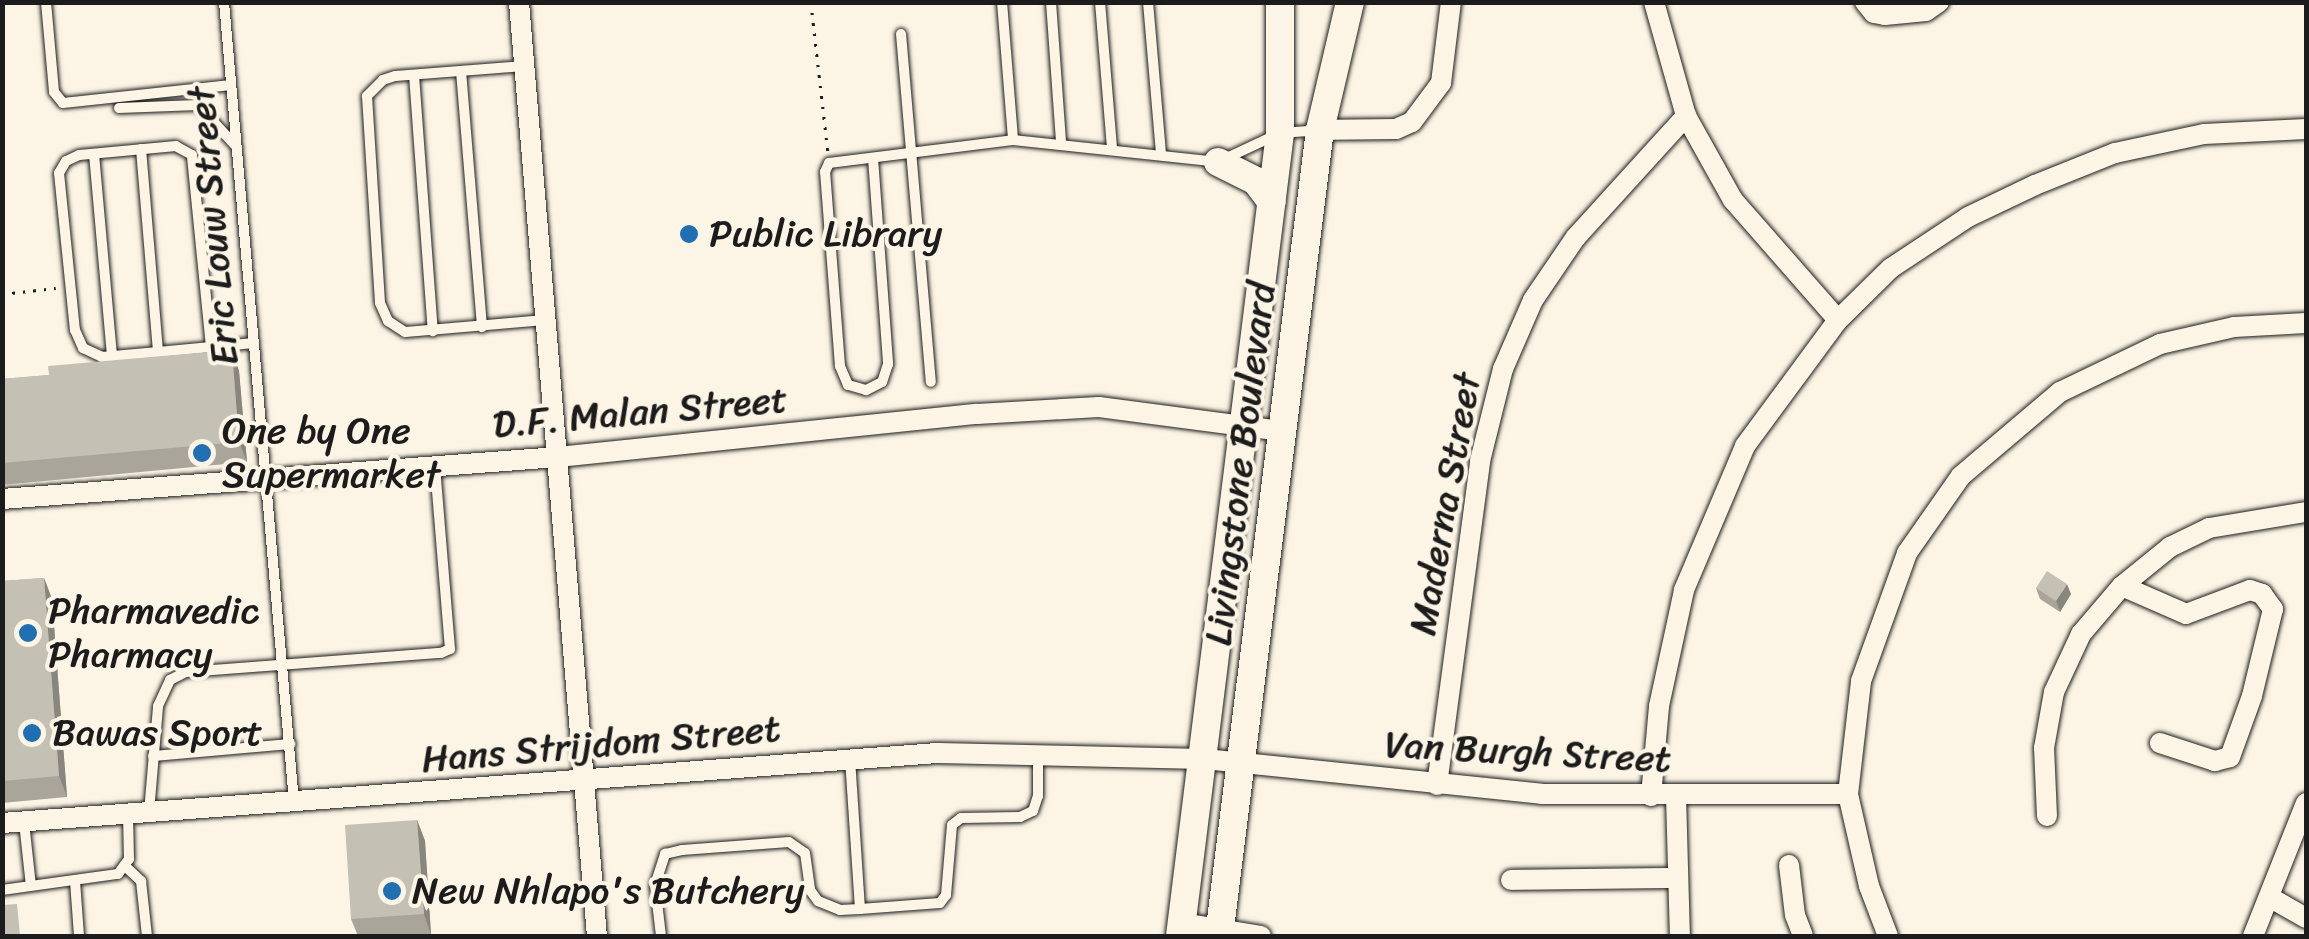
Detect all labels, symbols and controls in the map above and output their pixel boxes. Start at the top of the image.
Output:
street label: Eric Louw Street [178,85,248,367]
place label: Public Library [709,211,942,257]
marker: Public Library [678,223,700,245]
street label: Livingstone Boulevard [1195,281,1285,647]
street label: Maderna Street [1400,369,1490,639]
street label: D.F. Malan Street [490,376,790,448]
place label: One by One Supermarket [222,408,440,498]
marker: One by One Supermarket [191,442,213,464]
place label: Pharmavedic Pharmacy [48,588,259,678]
marker: Pharmavedic Pharmacy [17,622,39,644]
street label: Hans Strijdom Street [420,706,782,782]
place label: Bawas Sport [52,710,262,756]
marker: Bawas Sport [21,722,43,744]
street label: Van Burgh Street [1383,722,1673,782]
place label: New Nhlapo's Butchery [412,868,806,914]
marker: New Nhlapo's Butchery [381,880,403,902]

